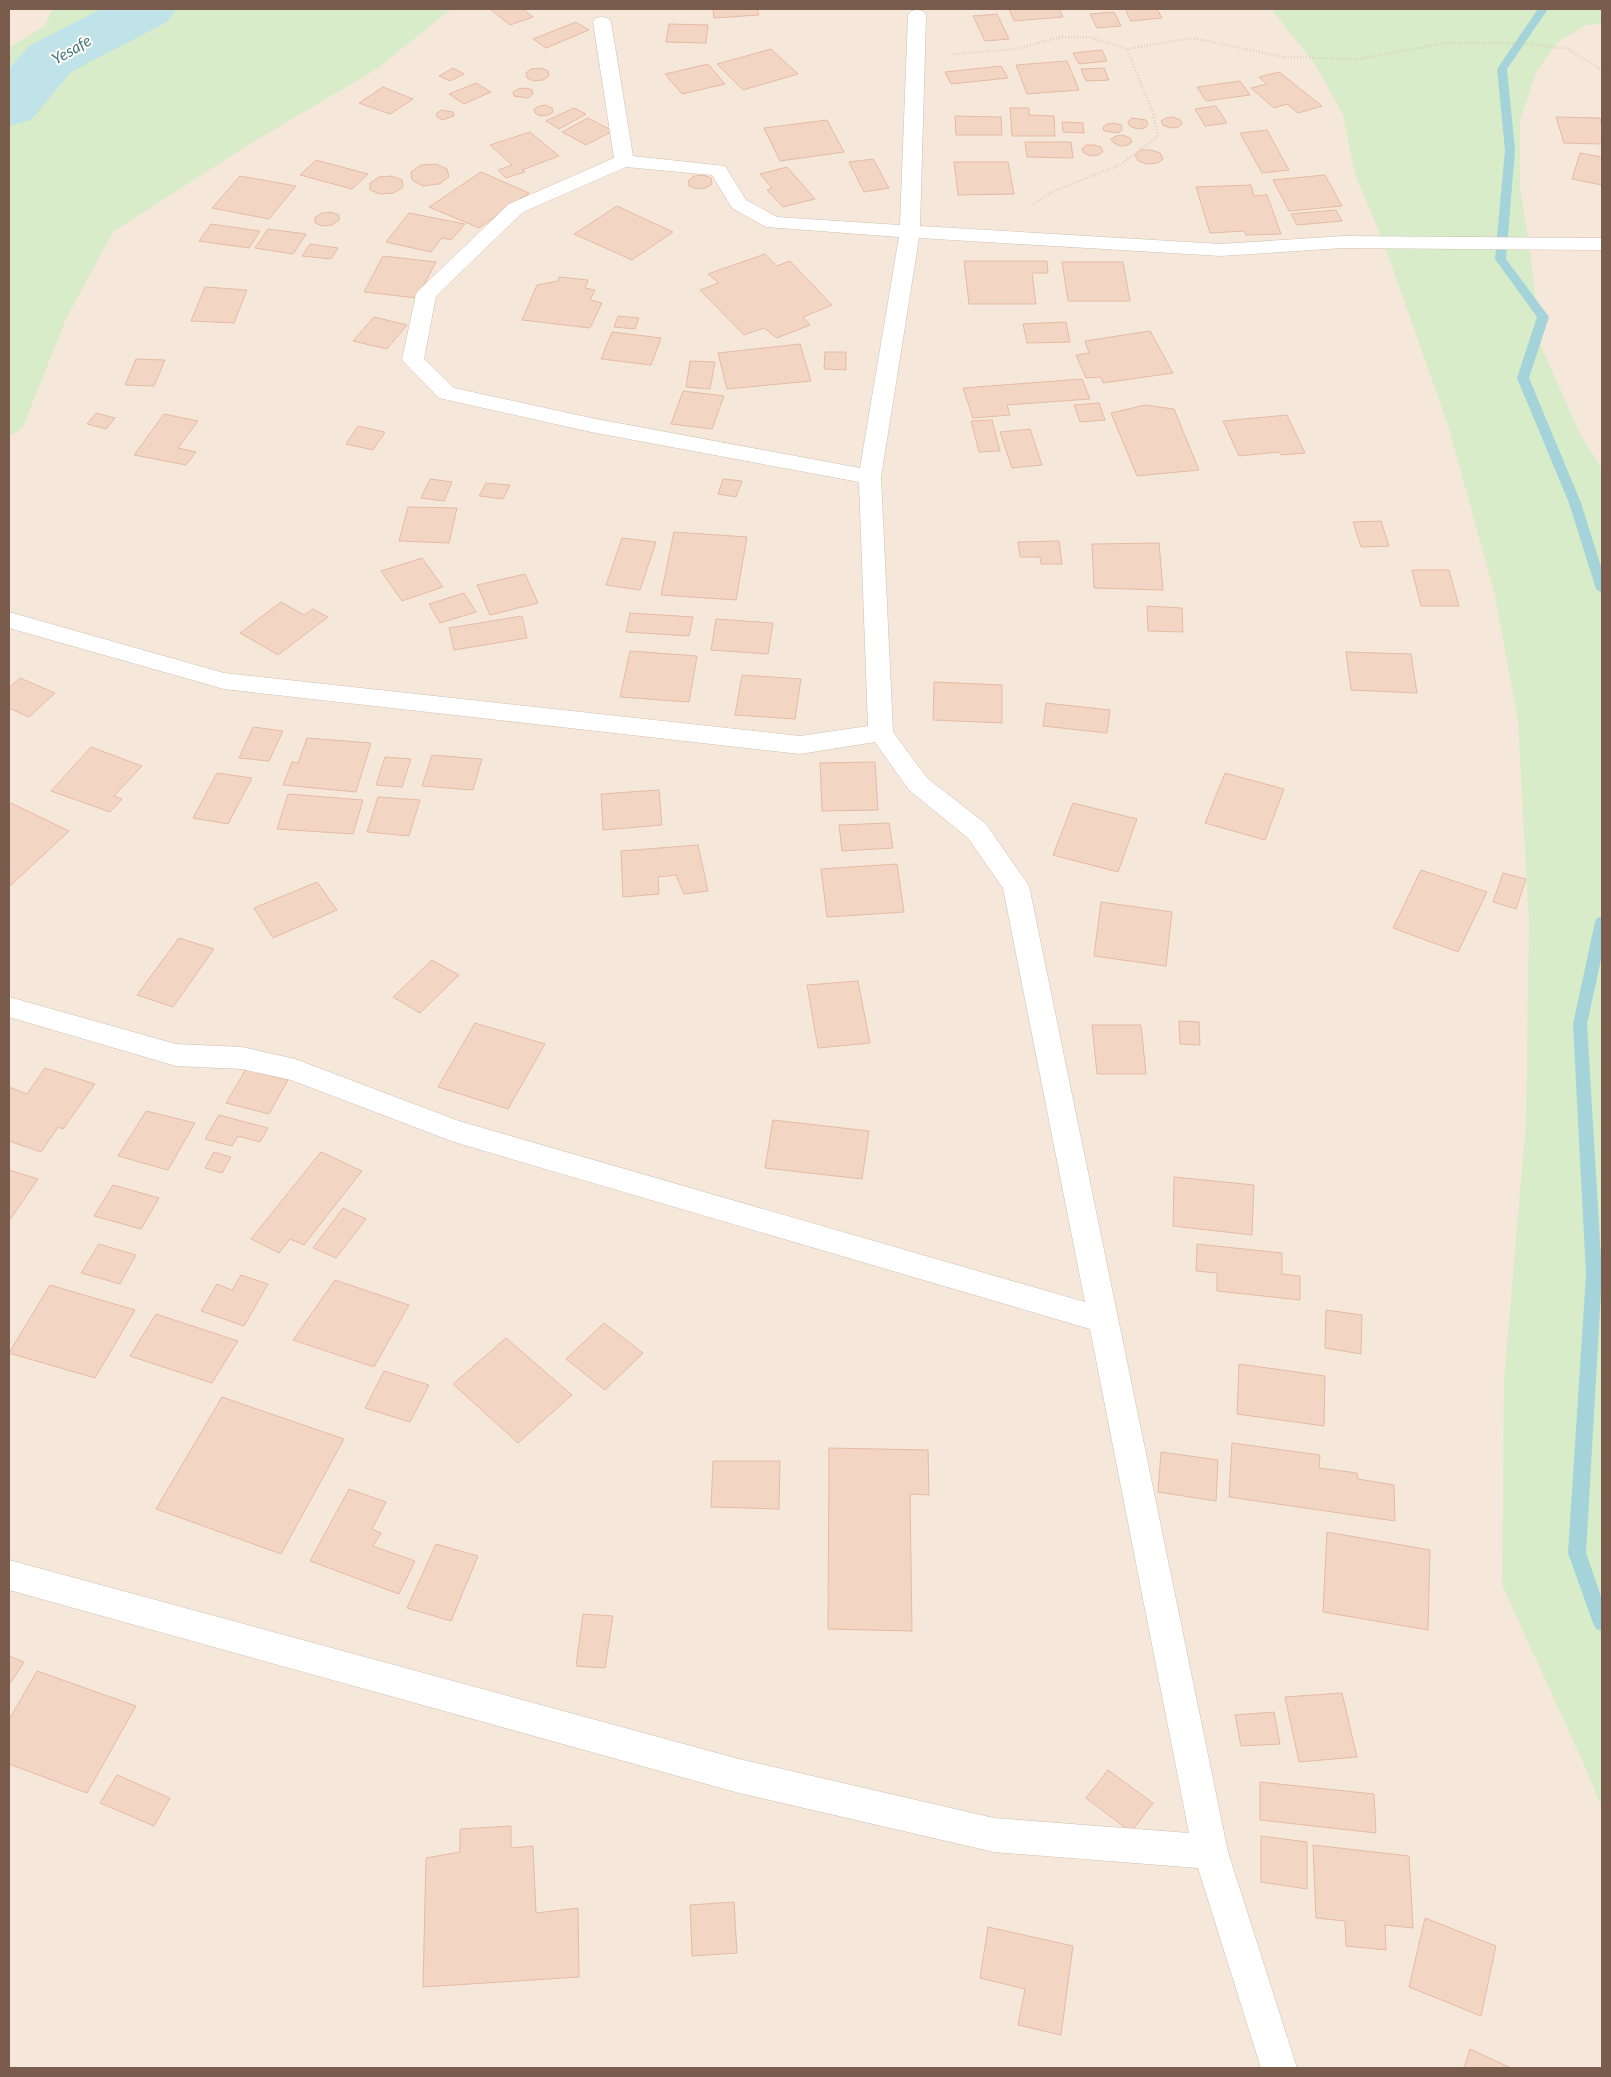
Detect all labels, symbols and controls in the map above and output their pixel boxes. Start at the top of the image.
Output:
water label: Yesafe [48,30,94,68]

